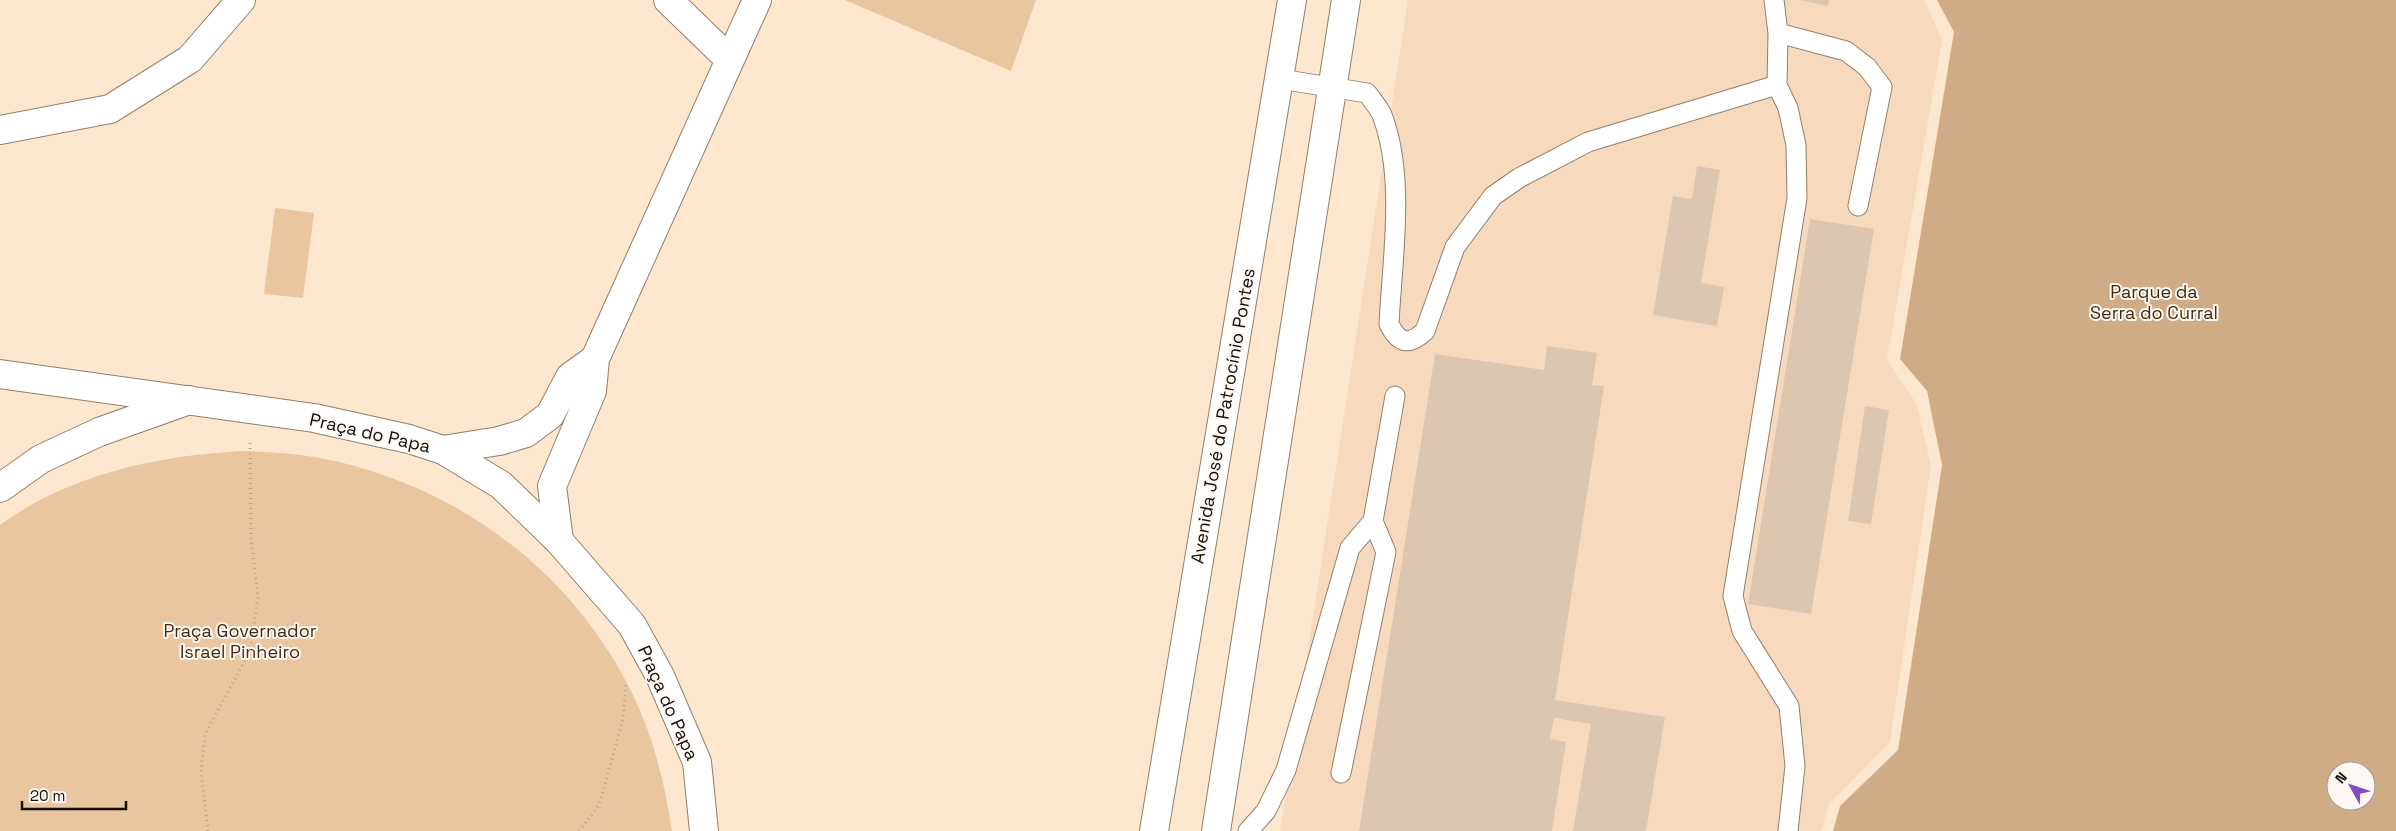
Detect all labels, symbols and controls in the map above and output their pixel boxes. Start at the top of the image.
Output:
street label: Avenida José do Patrocínio Pontes [1185,266,1260,565]
park label: Parque da Serra do Curral [2090,280,2218,324]
street label: Praça do Papa [307,407,433,458]
park label: Praça Governador Israel Pinheiro [163,619,317,663]
street label: Praça do Papa [633,642,704,764]
north arrow [2326,761,2376,811]
text: N [2331,768,2351,787]
scale bar [22,778,126,810]
text: 20 m [30,786,65,805]

